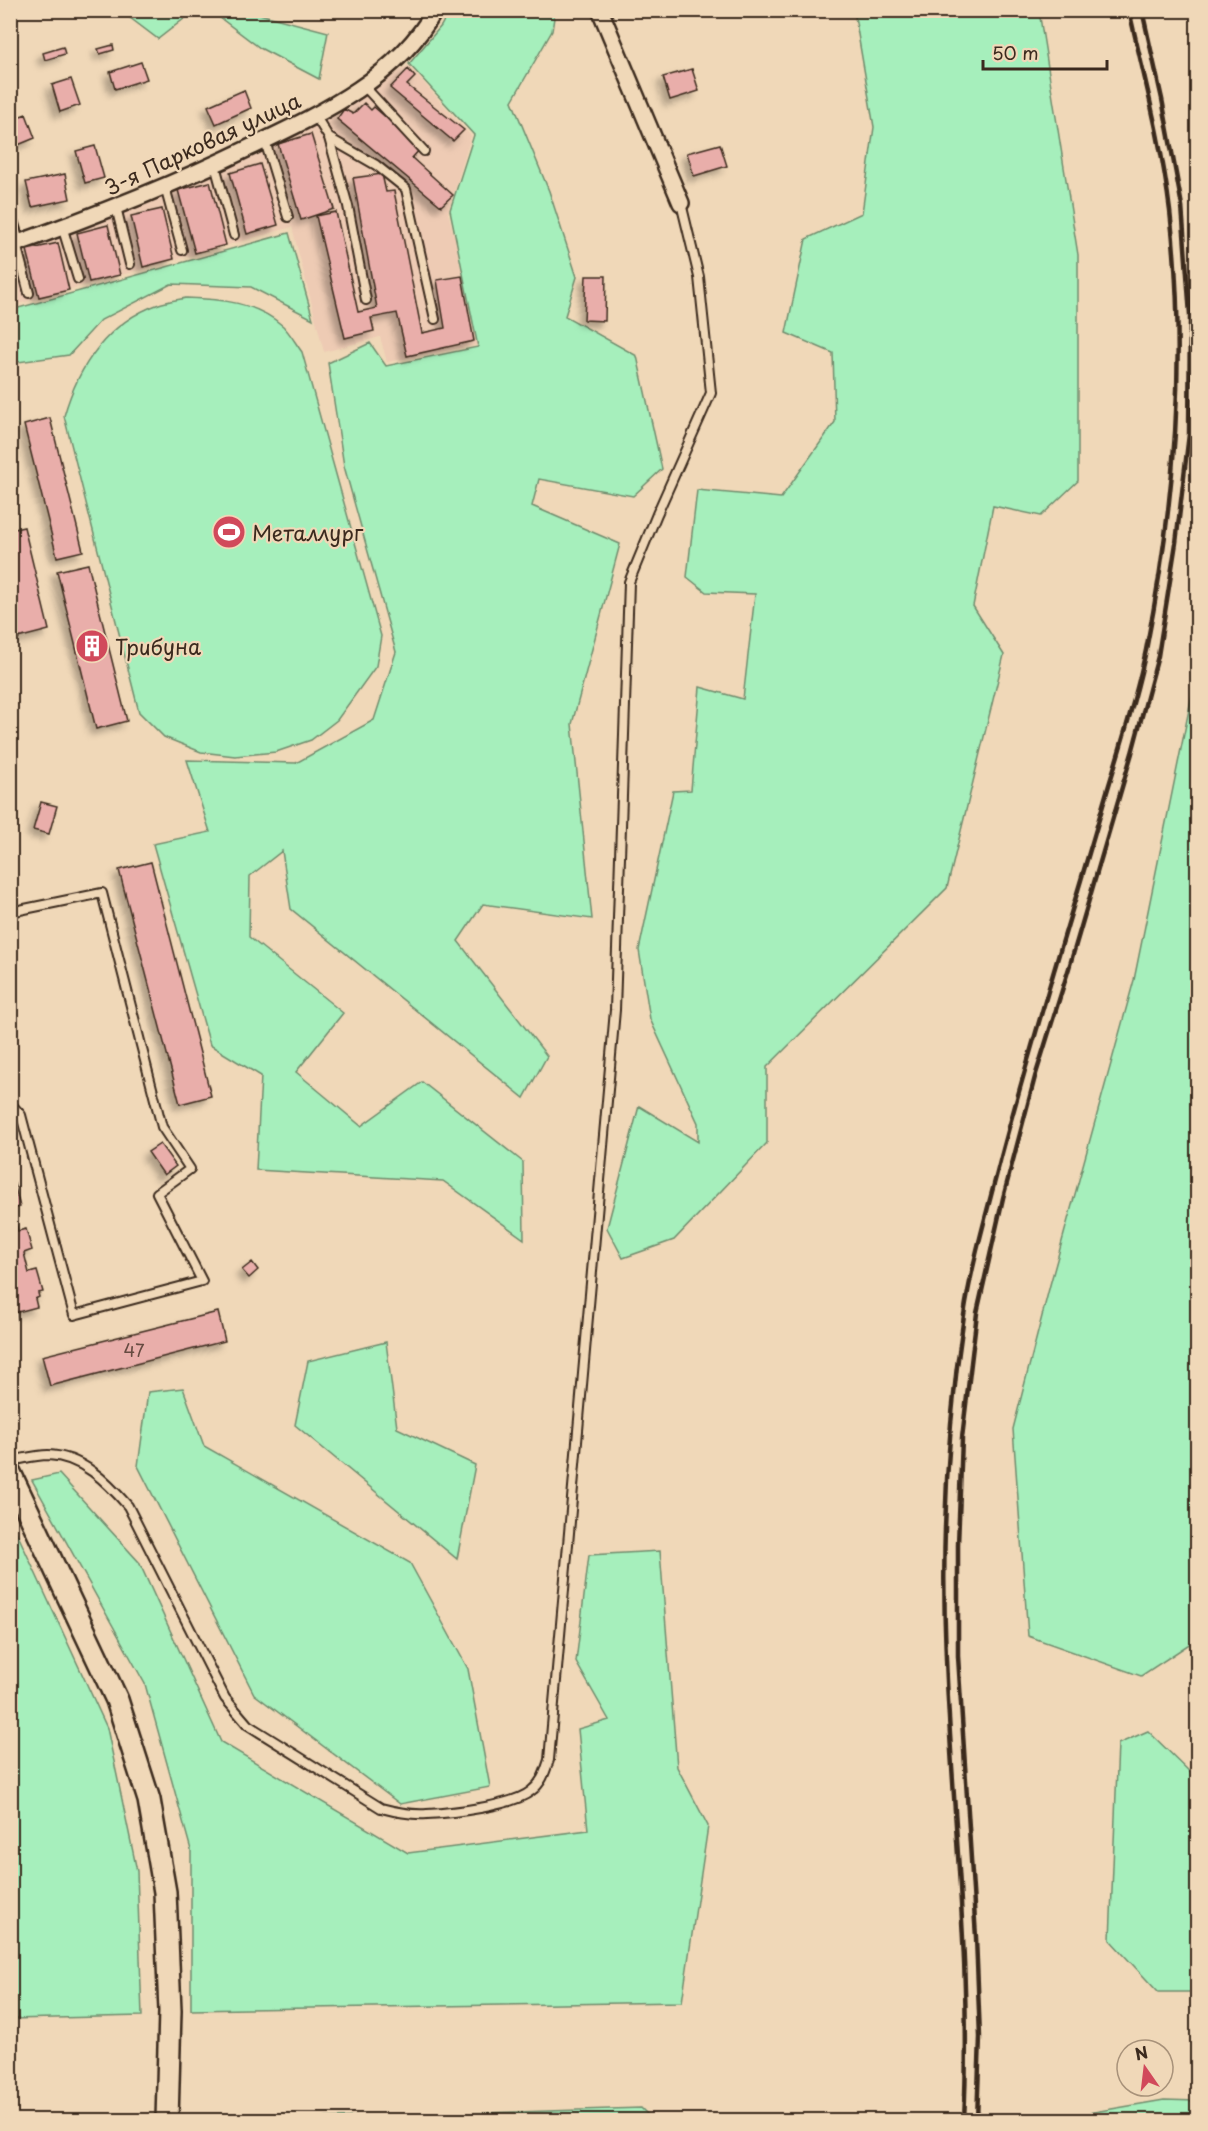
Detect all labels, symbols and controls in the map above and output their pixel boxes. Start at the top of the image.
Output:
scale bar [983,33,1108,71]
text: 50 m [992,39,1039,66]
street label: 3-я Парковая улица [99,83,306,203]
sports icon: Металлург [211,514,247,550]
place label: Металлург [252,516,364,548]
building icon: Трибуна [74,628,110,664]
place label: Трибуна [115,630,201,662]
house number: 47 [123,1336,145,1363]
north arrow [1115,2038,1175,2098]
text: N [1132,2039,1150,2066]

